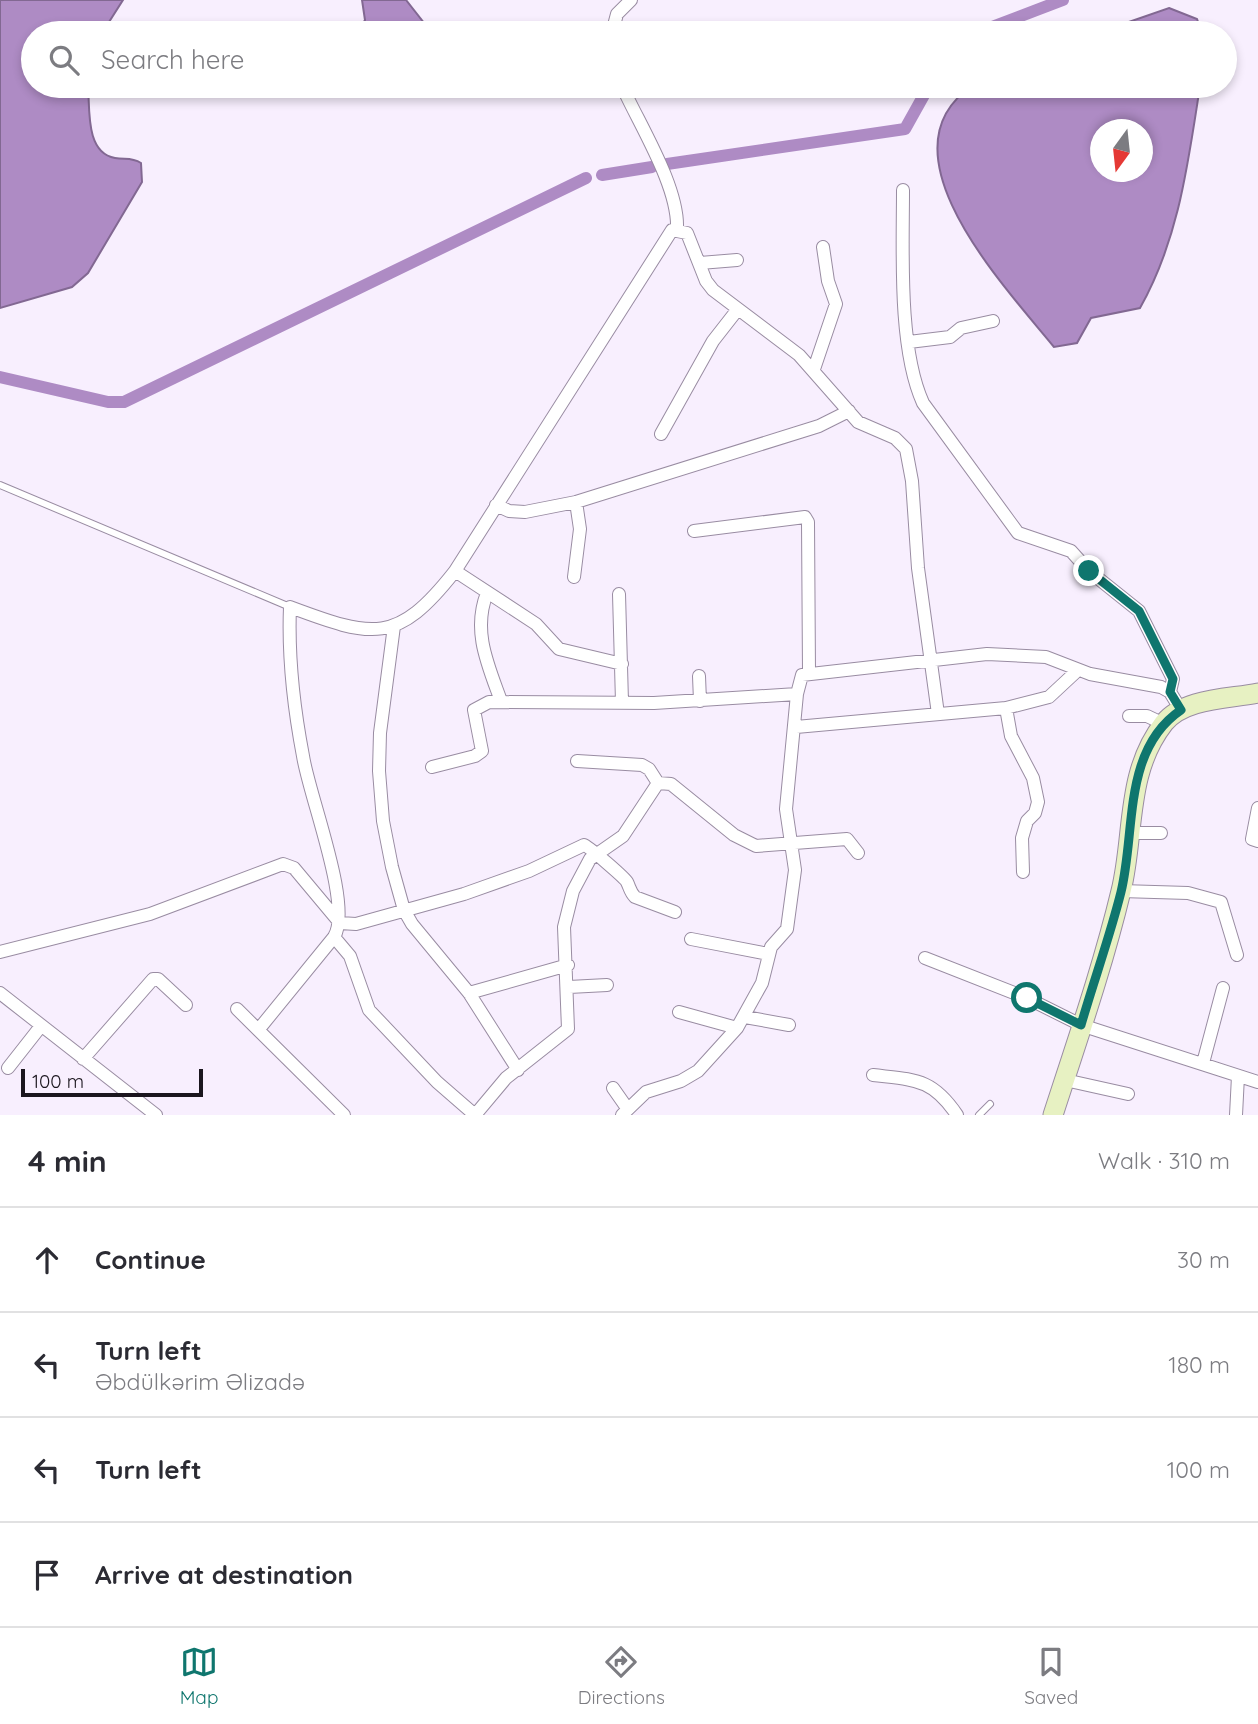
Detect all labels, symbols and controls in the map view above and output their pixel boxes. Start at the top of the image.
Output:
search box [21,21,1237,98]
icon: search [45,41,83,79]
text: Search here [101,43,245,76]
north arrow [1090,119,1153,182]
route end [1073,555,1104,586]
route start [1011,982,1042,1013]
scale bar [21,1066,203,1098]
text: 100 m [32,1069,84,1093]
text: 4 min [28,1142,107,1180]
text: Walk · 310 m [1098,1146,1230,1175]
icon: ahead [28,1241,66,1279]
text: Continue [95,1243,206,1276]
text: 30 m [1177,1245,1230,1274]
text: Turn left [95,1334,202,1367]
icon: left [28,1346,66,1384]
text: 180 m [1168,1350,1230,1379]
text: Əbdülkərim Əlizadə [95,1367,305,1396]
icon: left [28,1451,66,1489]
text: Turn left [95,1453,202,1486]
text: 100 m [1167,1455,1230,1484]
icon: arrive [28,1556,66,1594]
text: Arrive at destination [95,1558,353,1591]
tab: Map [180,1643,218,1709]
tab: Directions [578,1643,665,1709]
tab: Saved [1024,1643,1078,1709]

